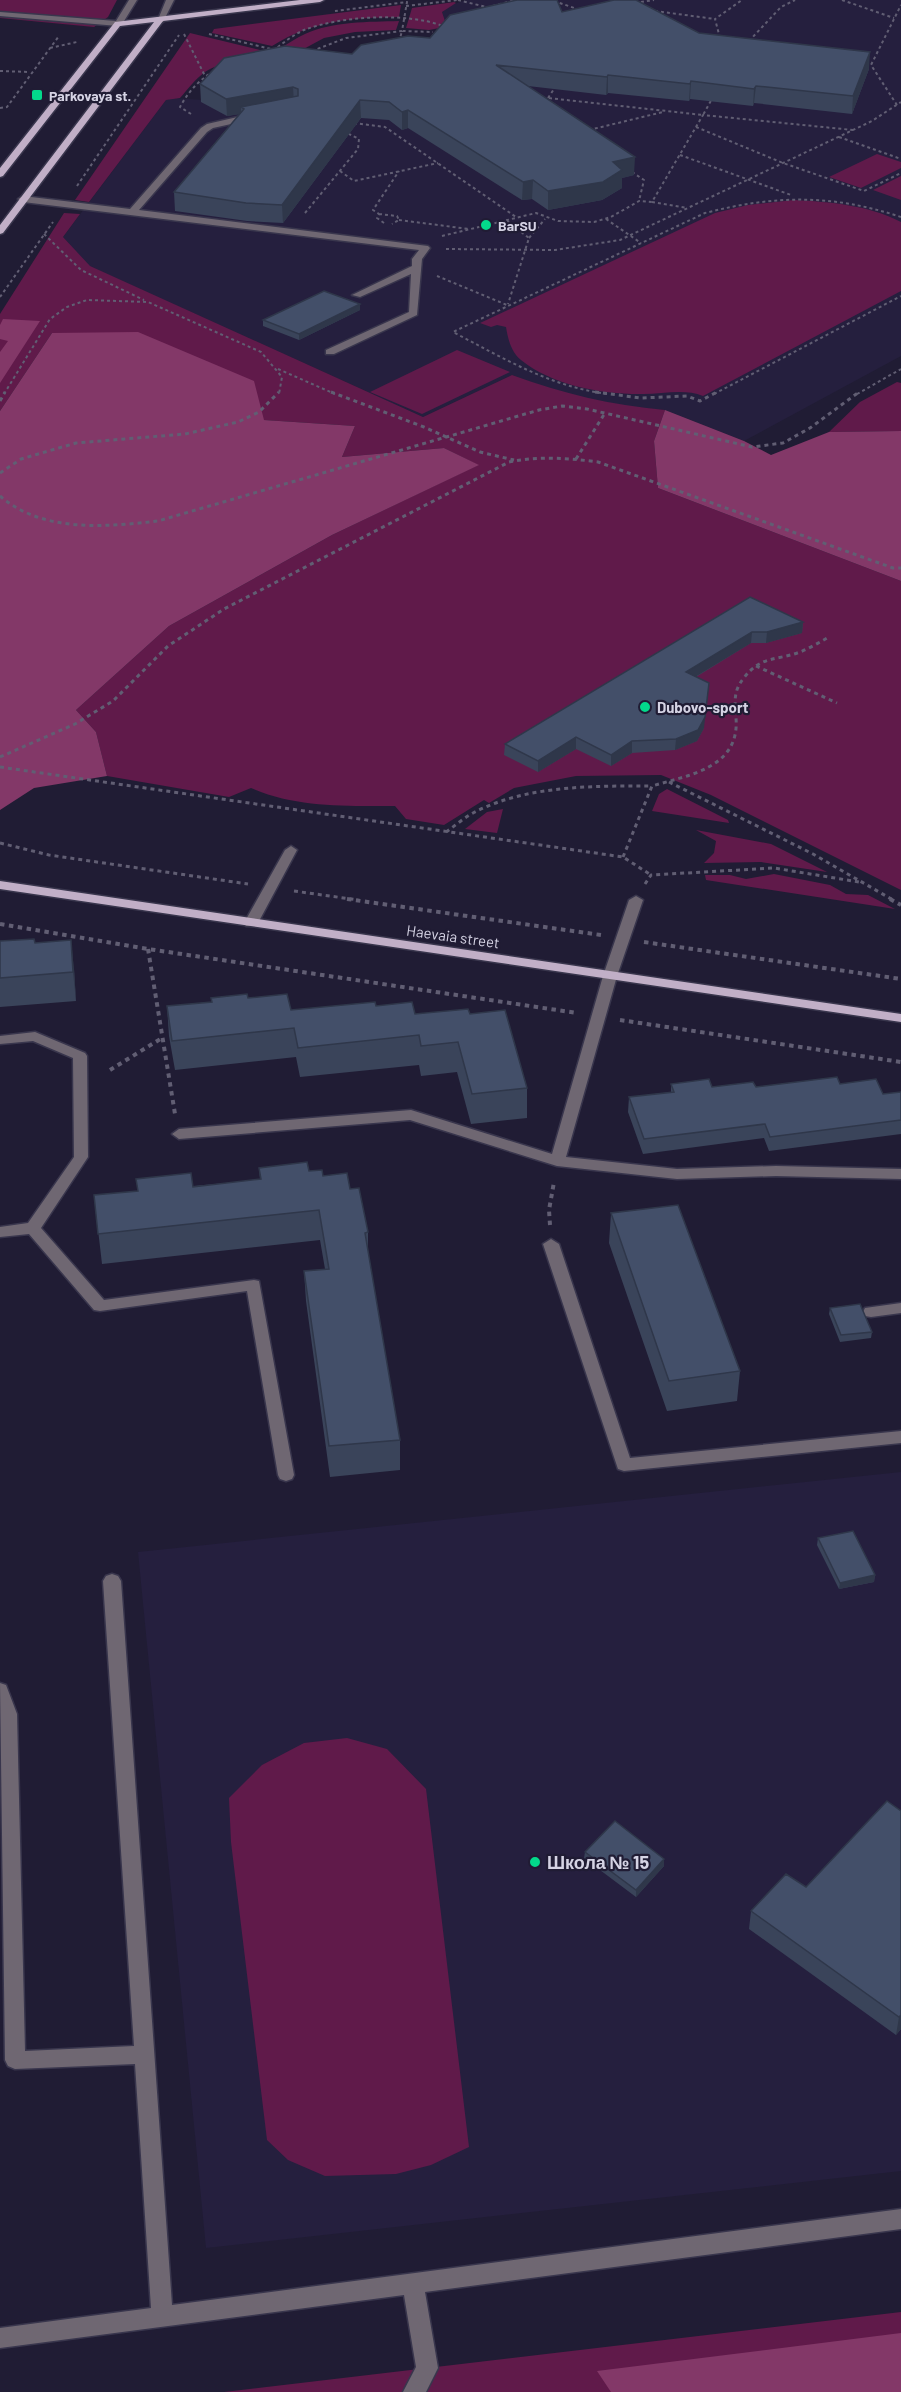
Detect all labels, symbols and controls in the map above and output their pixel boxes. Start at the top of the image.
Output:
place label: Parkovaya st. [49,87,131,104]
marker: Parkovaya st. [30,88,44,102]
place label: BarSU [498,217,537,234]
marker: BarSU [479,218,493,232]
place label: Dubovo-sport [657,698,749,716]
marker: Dubovo-sport [638,700,652,714]
street label: Haevaia street [405,921,501,951]
place label: Школа № 15 [547,1851,649,1873]
marker: Школа № 15 [528,1855,542,1869]

